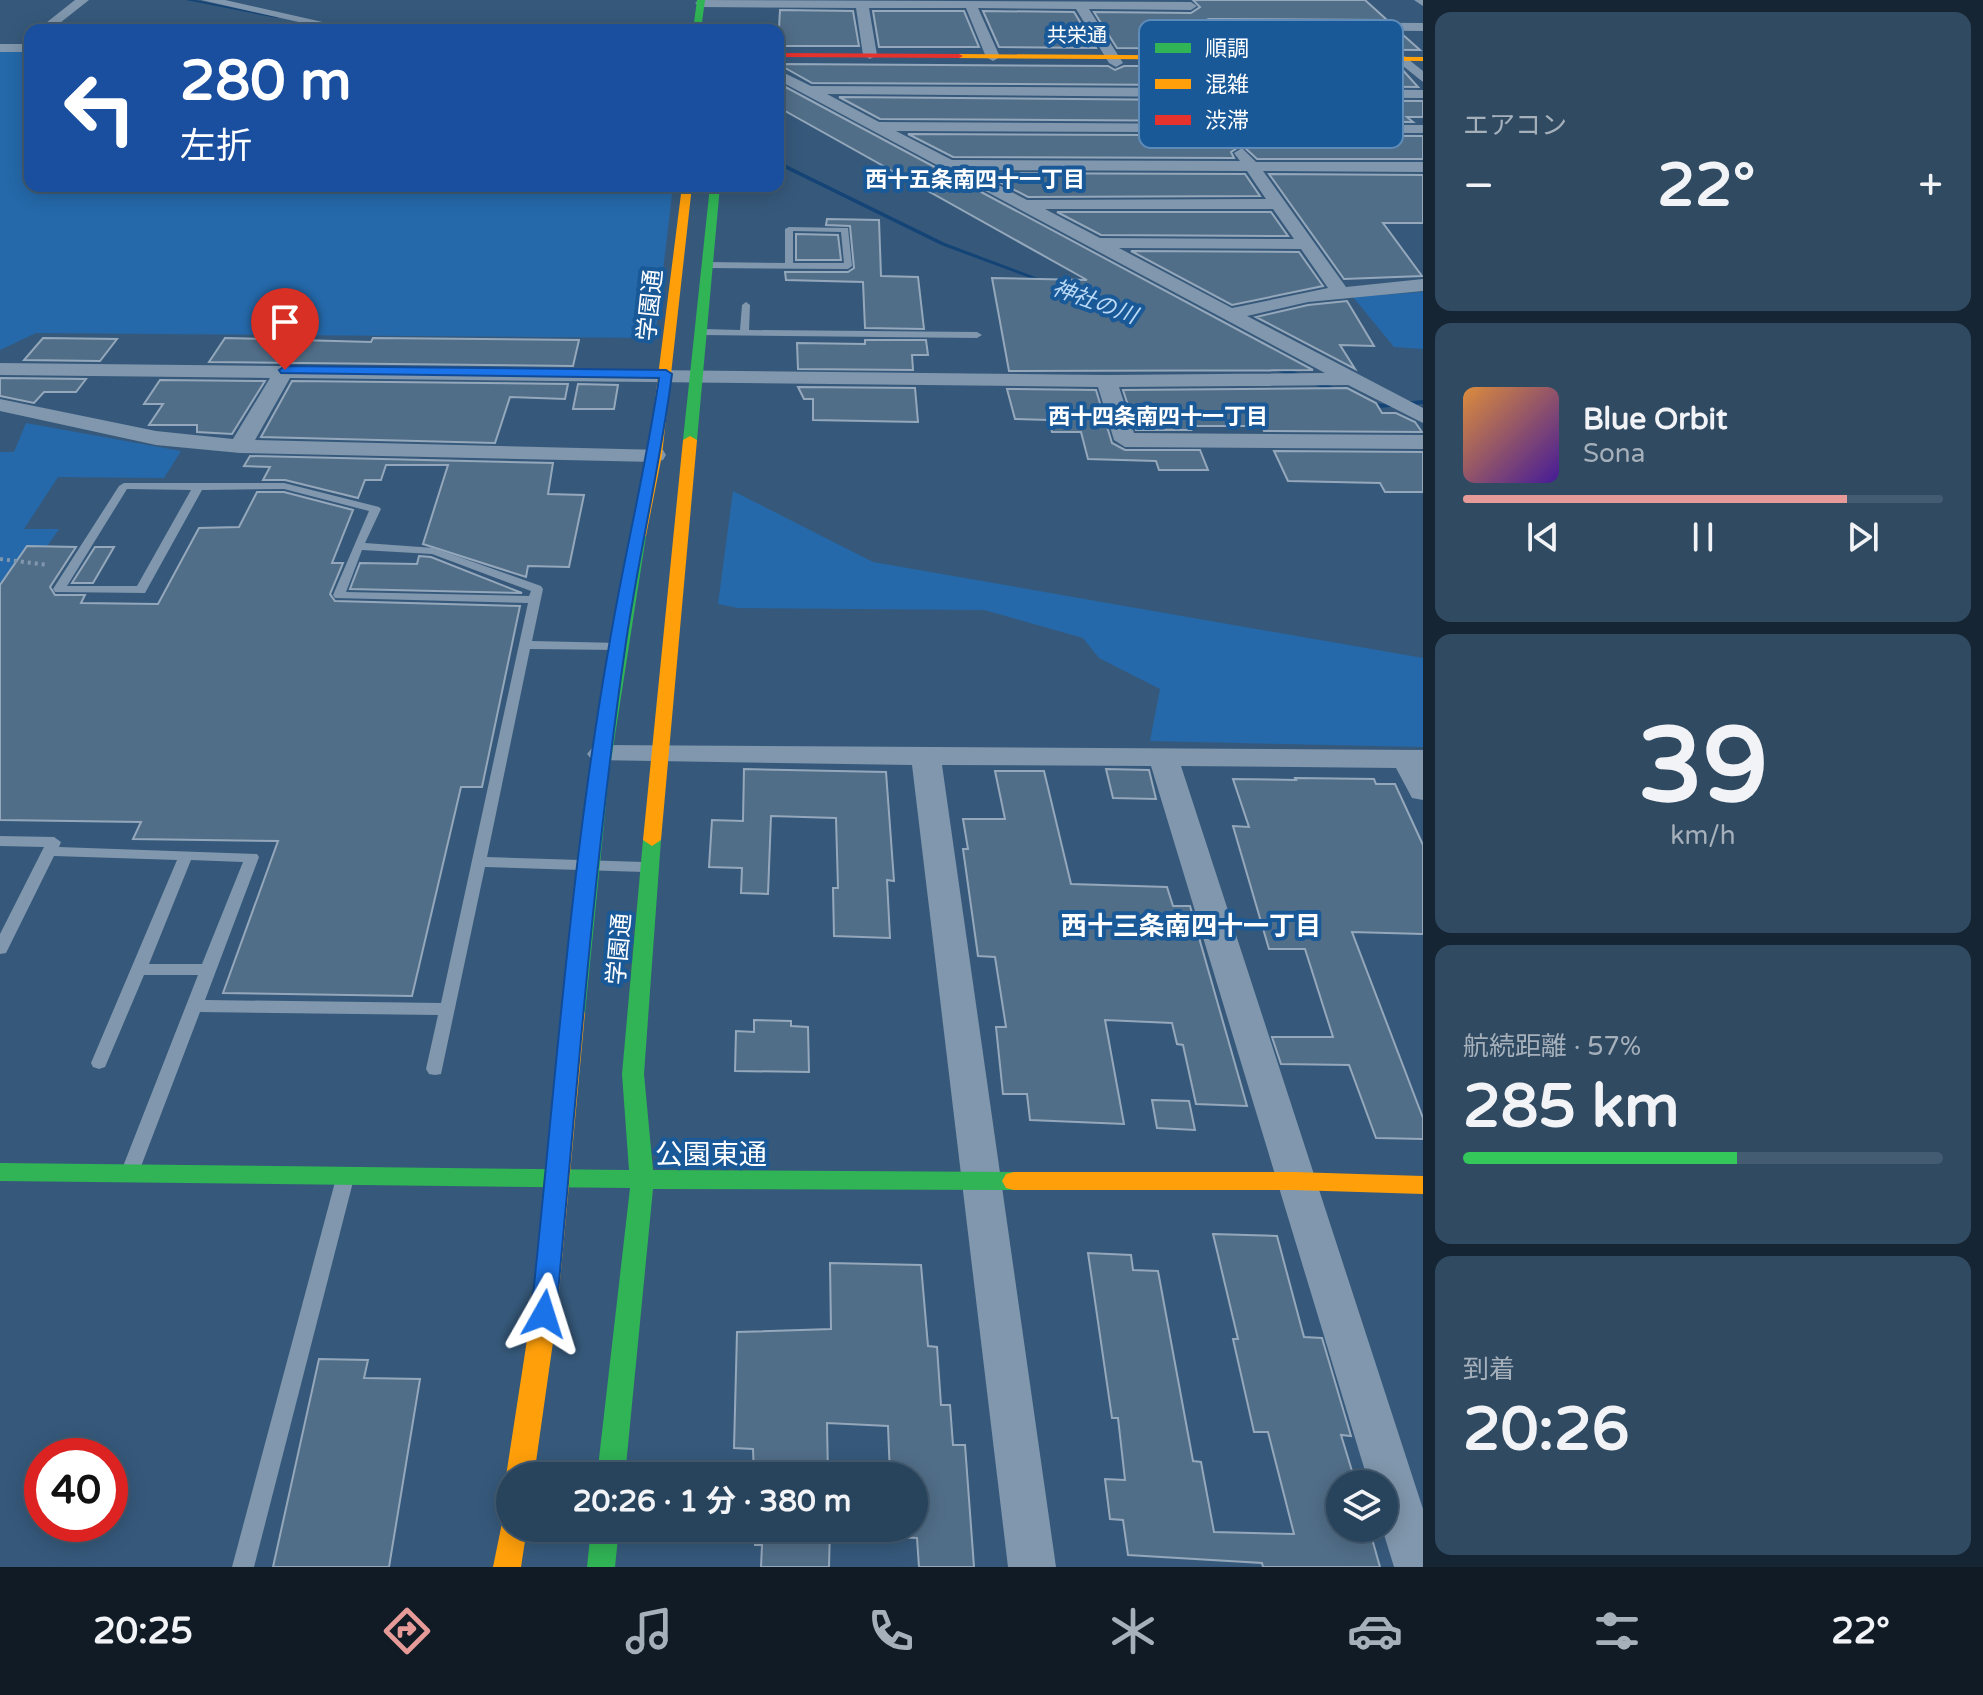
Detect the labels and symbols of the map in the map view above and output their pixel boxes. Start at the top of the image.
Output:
legend [1139,20,1403,148]
street label: 共栄通 [1047,24,1107,48]
text: 順調 [1205,36,1249,62]
text: 混雑 [1205,72,1249,98]
text: 渋滞 [1205,108,1249,134]
district label: 西十五条南四十一丁目 [865,167,1085,193]
street label: 学園通 [632,268,669,342]
water label: 神社の川 [1049,275,1142,330]
pin [251,288,319,370]
district label: 西十四条南四十一丁目 [1048,404,1268,430]
district label: 西十三条南四十一丁目 [1061,911,1321,942]
street label: 学園通 [602,912,637,986]
street label: 公園東通 [655,1138,767,1172]
position arrow [502,1272,586,1356]
speed limit sign: 40 [24,1438,128,1542]

